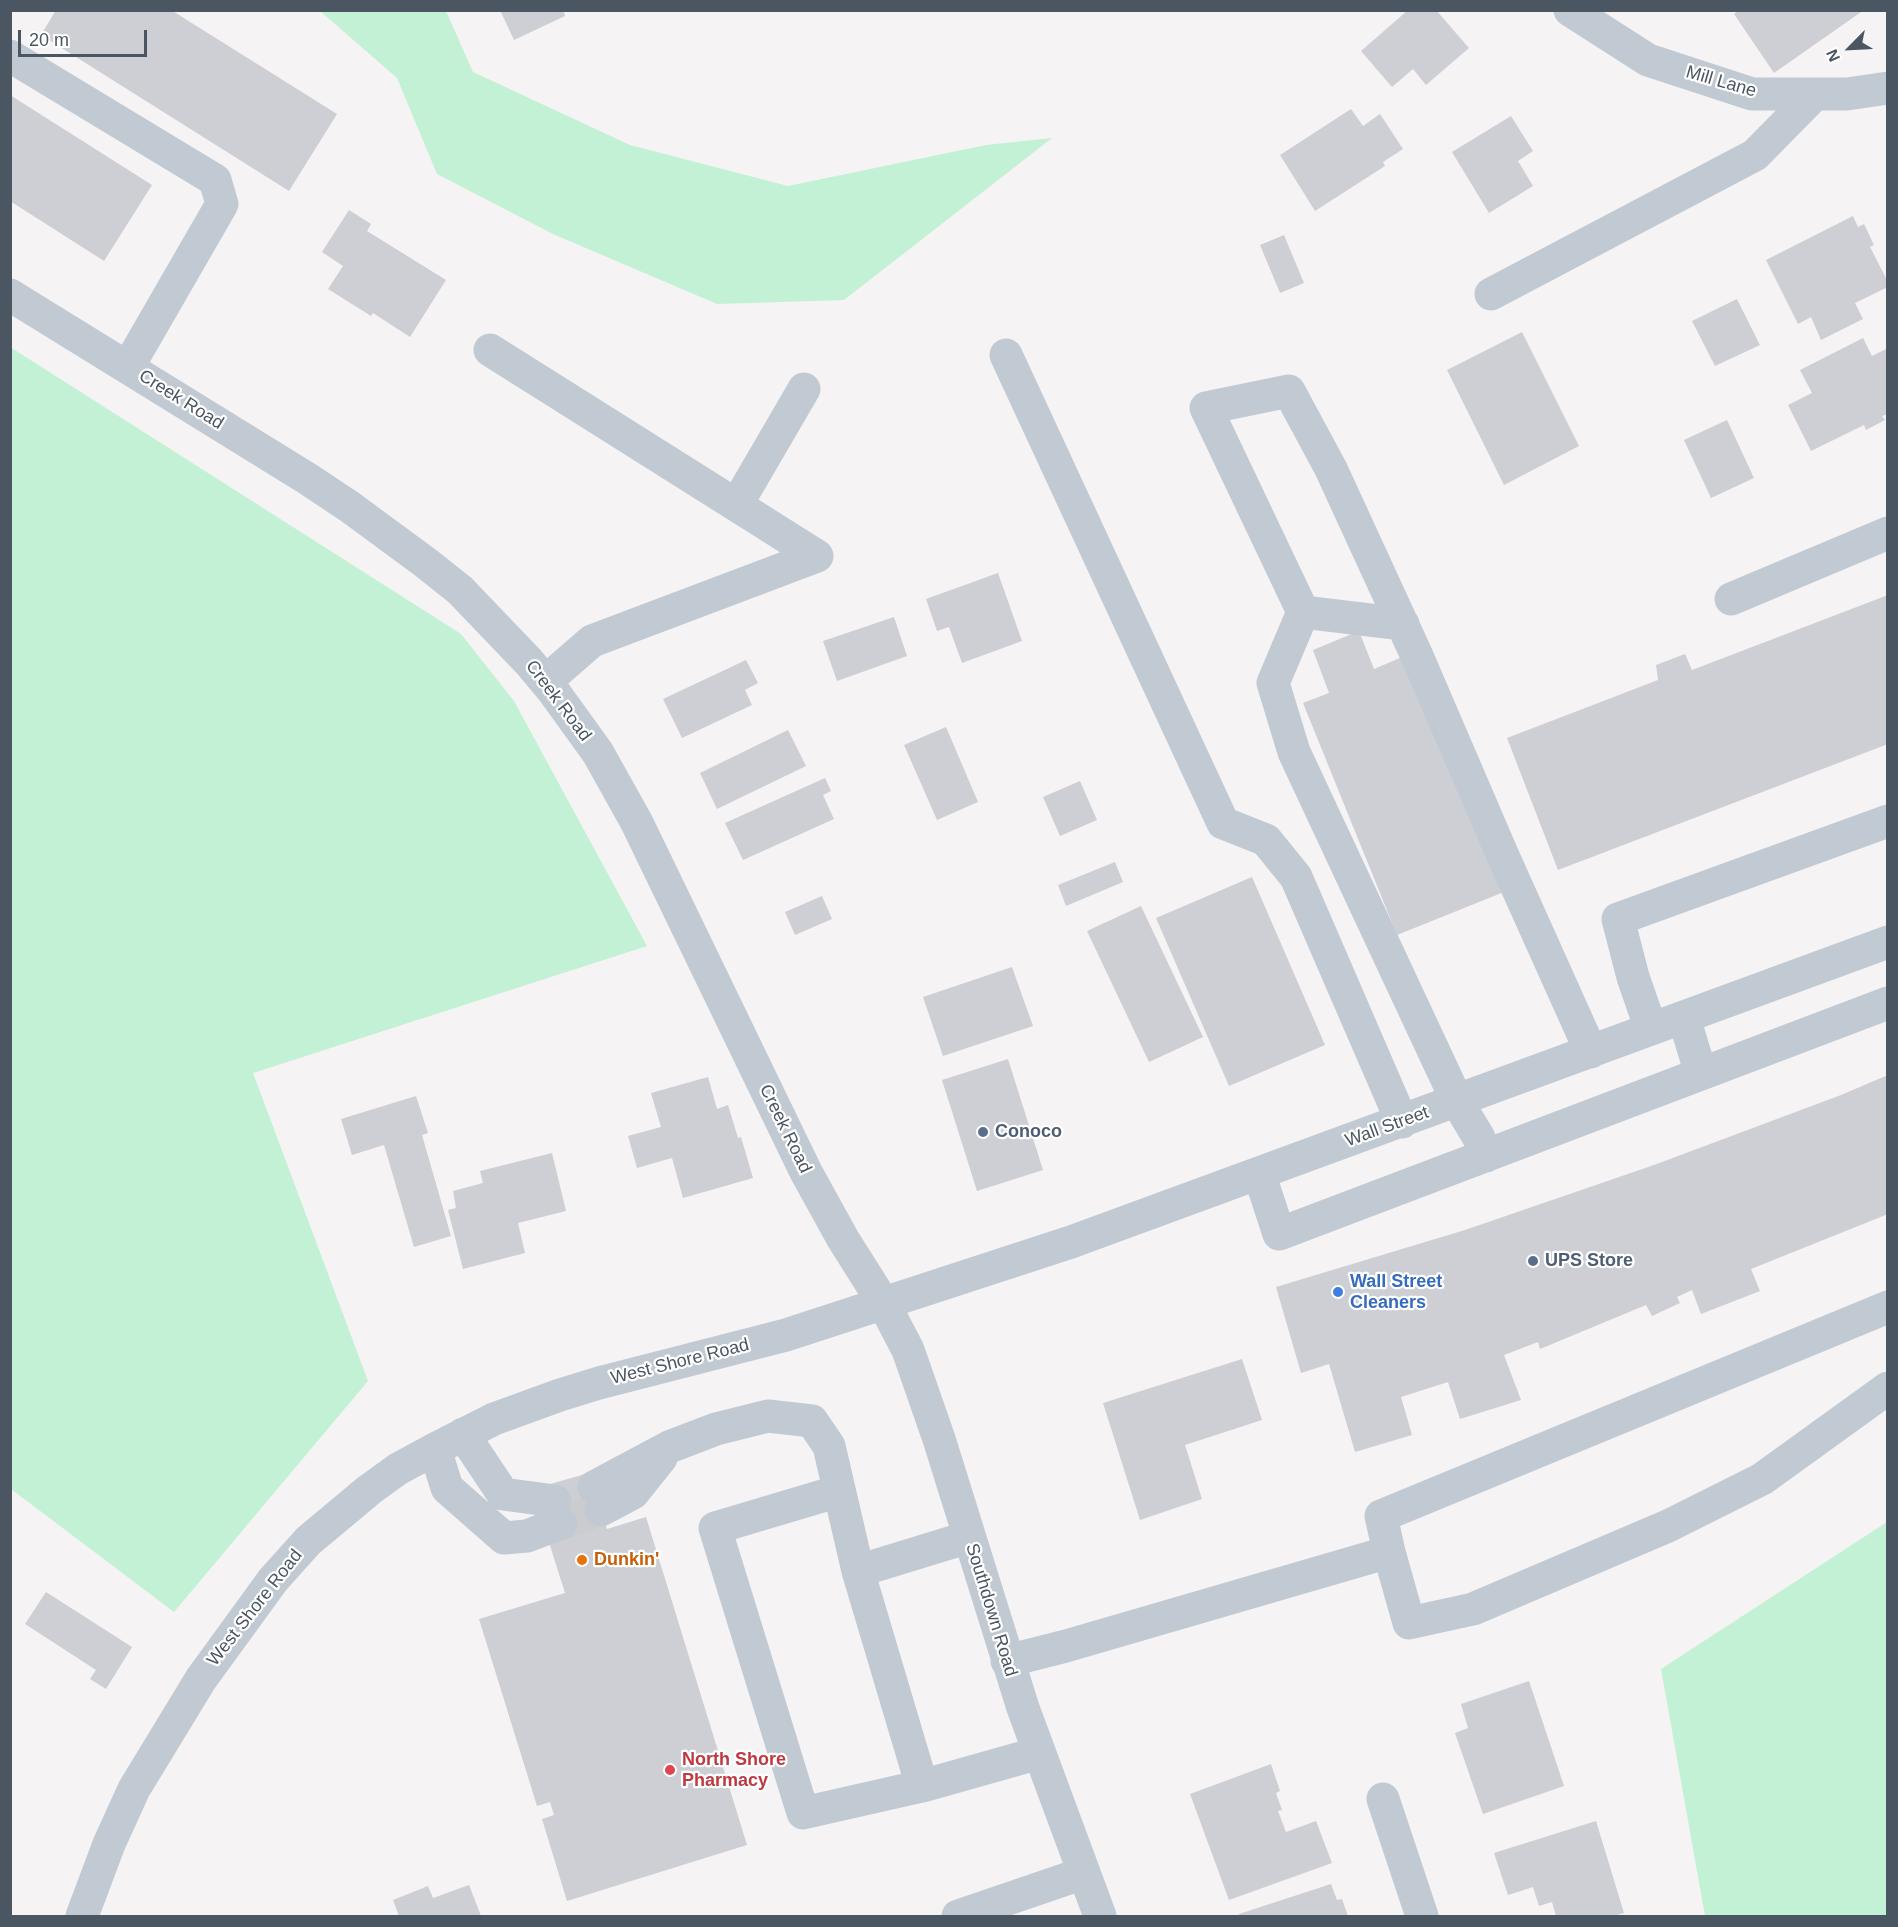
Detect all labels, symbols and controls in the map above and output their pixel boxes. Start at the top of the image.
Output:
scale bar [21,18,150,56]
north arrow [1820,18,1880,78]
text: 20 m [29,30,69,50]
text: N [1823,47,1843,64]
street label: Mill Lane [1683,62,1759,102]
street label: Creek Road [135,365,227,435]
street label: Creek Road [520,656,596,746]
street label: Creek Road [754,1081,816,1177]
street label: Wall Street [1342,1102,1432,1152]
place label: Conoco [995,1121,1062,1143]
marker: Conoco [976,1125,990,1139]
place label: UPS Store [1545,1250,1633,1272]
marker: UPS Store [1526,1254,1540,1268]
place label: Wall Street Cleaners [1350,1271,1442,1314]
marker: Wall Street Cleaners [1331,1285,1345,1299]
street label: West Shore Road [609,1334,751,1390]
street label: Southdown Road [960,1541,1022,1679]
street label: West Shore Road [203,1546,307,1670]
place label: Dunkin' [594,1549,659,1571]
marker: Dunkin' [575,1553,589,1567]
place label: North Shore Pharmacy [682,1749,786,1792]
marker: North Shore Pharmacy [663,1763,677,1777]

